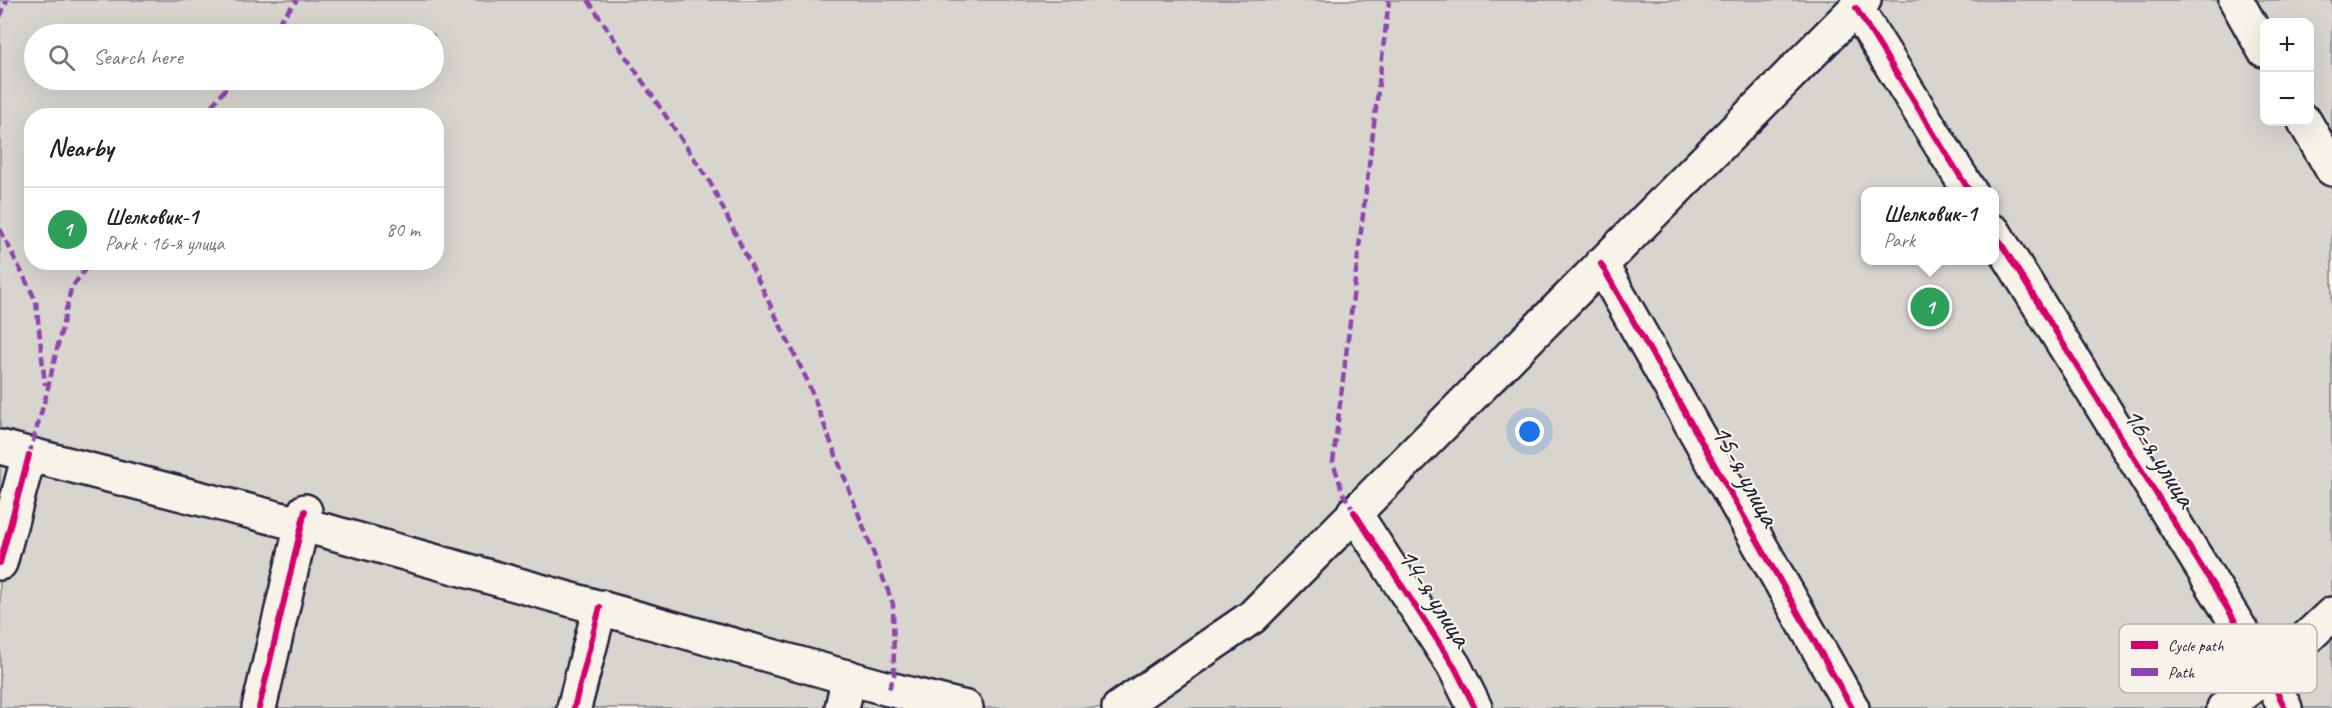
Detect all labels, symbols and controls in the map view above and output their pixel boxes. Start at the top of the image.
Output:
map controls [2260,18,2314,126]
button: + [2260,18,2314,72]
search box [24,24,444,90]
icon: search [45,41,78,74]
text: Search here [93,43,183,71]
button: − [2260,72,2314,126]
text: Nearby [48,131,113,164]
popup [1861,187,1999,265]
text: Шелковик-1 [1883,200,1977,228]
text: Шелковик-1 [105,203,198,231]
text: 1 [63,217,72,242]
text: 80 m [386,217,420,242]
text: Park [1883,228,1915,253]
text: Park · 16-я улица [105,231,224,256]
pin: 1 [1910,284,1950,330]
street label: 16-я улица [2114,400,2207,516]
your location [1515,417,1544,446]
street label: 15-я улица [1702,417,1790,534]
street label: 14-я улица [1389,540,1482,655]
legend [2119,624,2317,693]
text: Cycle path [2168,636,2224,656]
text: Path [2168,663,2195,683]

